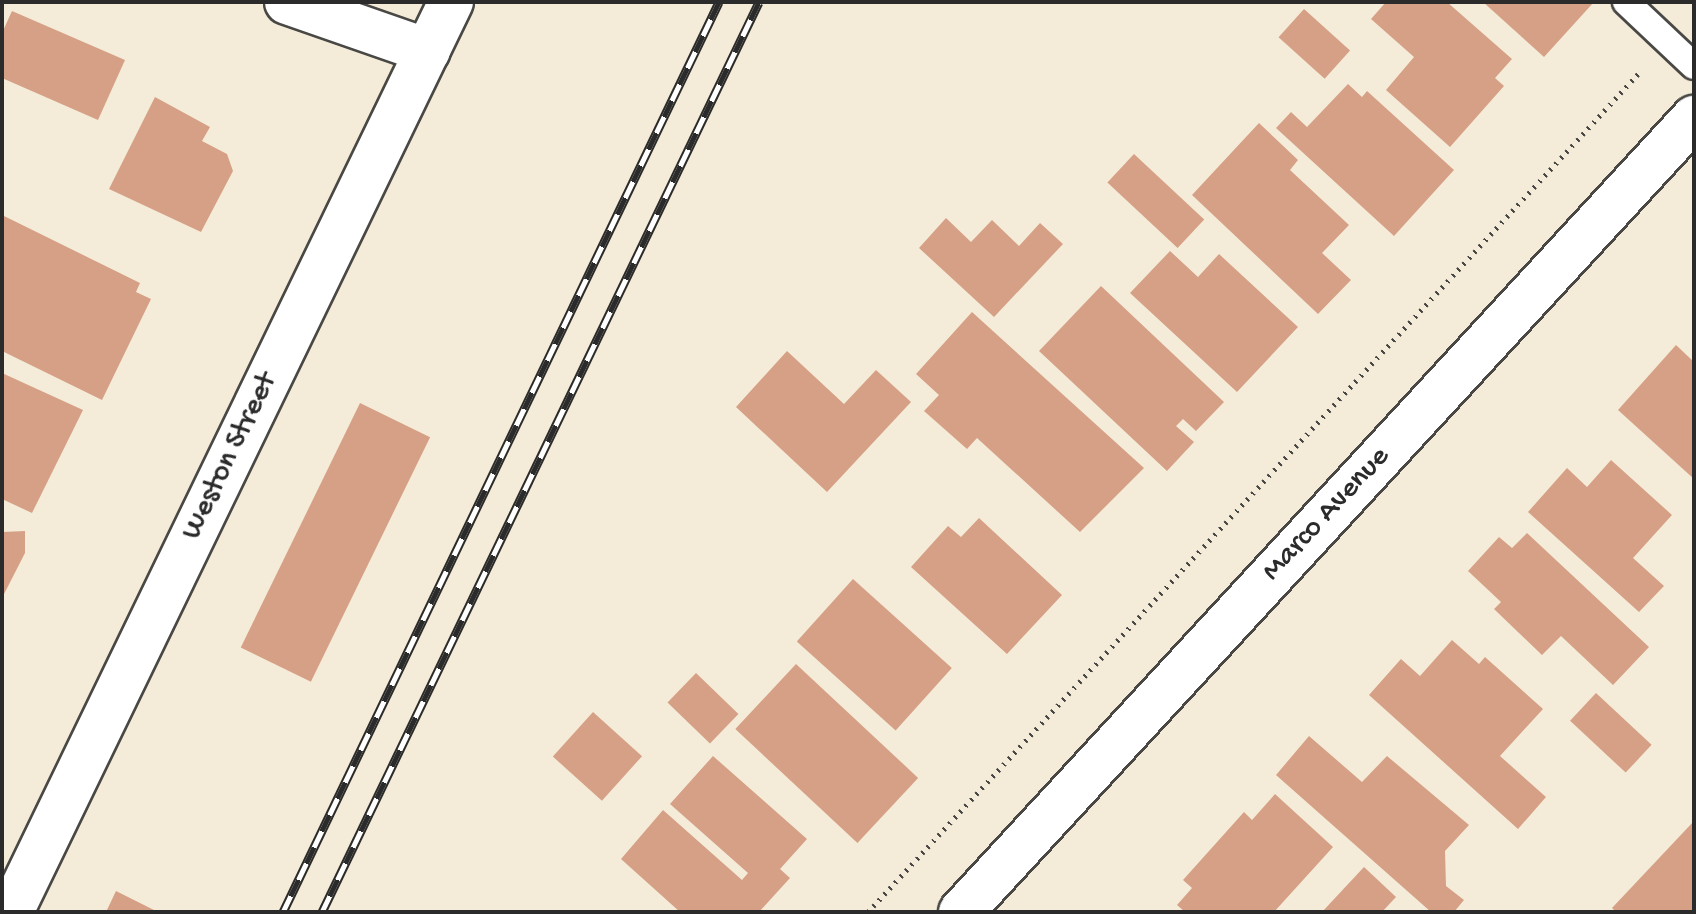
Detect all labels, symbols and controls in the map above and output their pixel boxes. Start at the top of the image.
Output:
street label: Weston Street [175,368,287,546]
street label: Marco Avenue [1255,440,1399,590]

